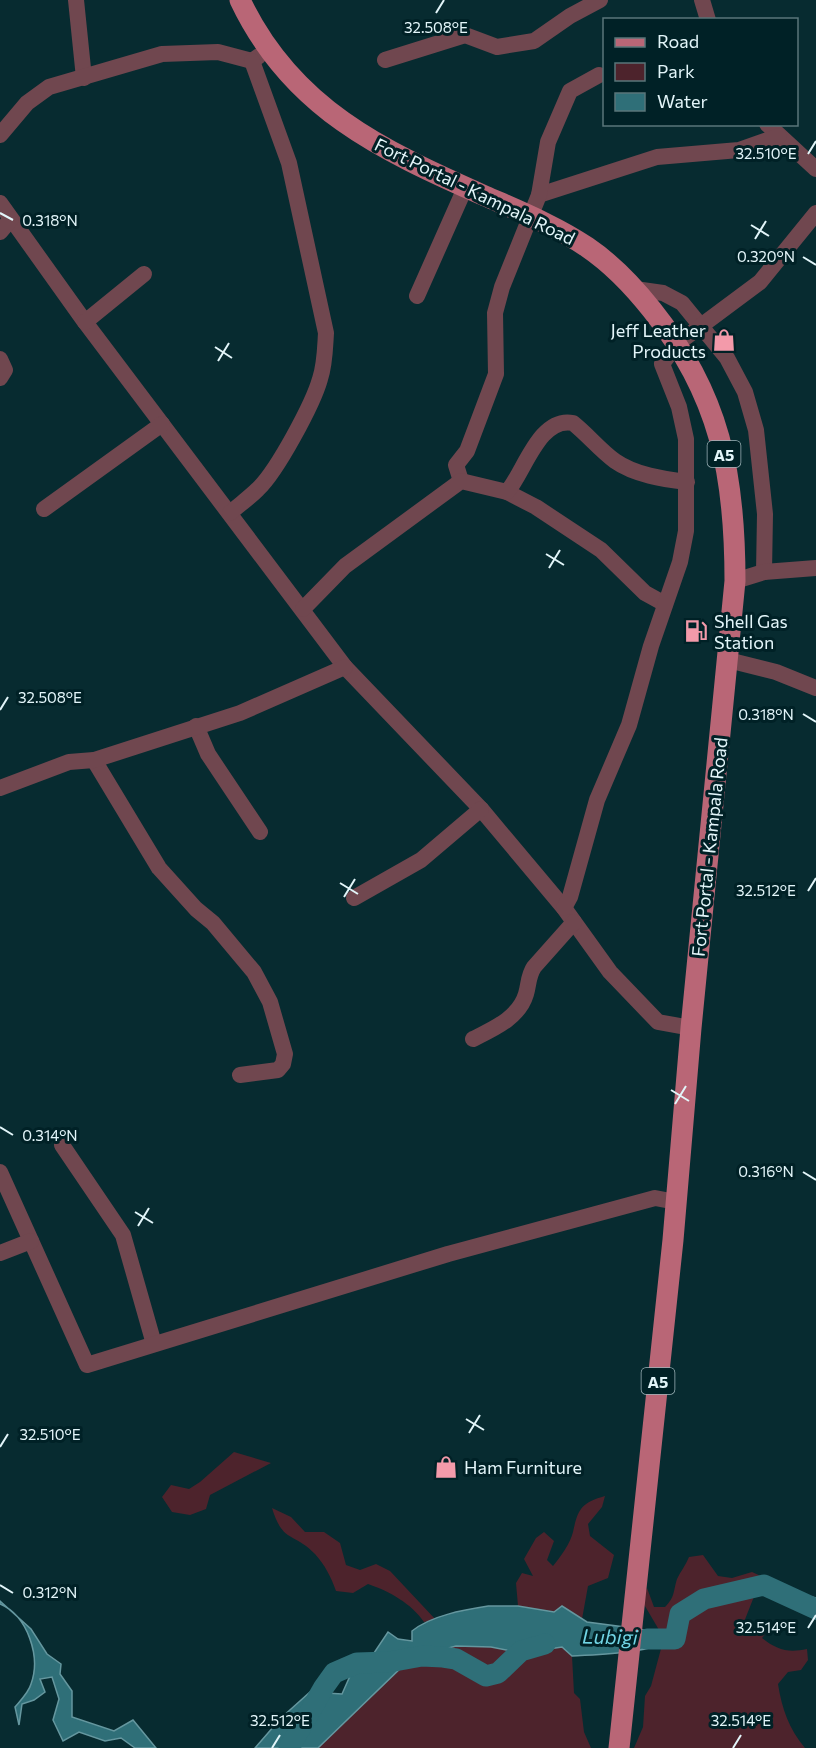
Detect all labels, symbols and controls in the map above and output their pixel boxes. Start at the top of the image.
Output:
text: 32.508°E [404,18,468,36]
legend [603,18,798,126]
text: Road [657,30,699,52]
text: Park [657,60,695,82]
text: Water [657,90,708,112]
street label: Fort Portal - Kampala Road [371,133,579,249]
text: 32.510°E [735,144,797,162]
text: 0.318°N [22,211,78,229]
text: 0.320°N [737,247,795,265]
place label: Jeff Leather Products [611,319,706,362]
shop icon: Jeff Leather Products [711,327,737,353]
road number: A5 [708,441,740,467]
place label: Shell Gas Station [714,610,788,653]
fuel station icon: Shell Gas Station [683,618,709,644]
text: 32.508°E [18,688,82,706]
text: 0.318°N [738,705,794,723]
street label: Fort Portal - Kampala Road [687,736,731,958]
text: 32.512°E [736,881,796,899]
text: 0.314°N [22,1126,78,1144]
text: 0.316°N [738,1162,794,1180]
road number: A5 [642,1368,674,1394]
text: 32.510°E [19,1425,81,1443]
shop icon: Ham Furniture [433,1454,459,1480]
place label: Ham Furniture [464,1456,582,1478]
text: 0.312°N [23,1583,77,1601]
text: 32.514°E [736,1618,796,1636]
water label: Lubigi [582,1624,639,1648]
text: 32.512°E [250,1711,310,1729]
text: 32.514°E [711,1711,771,1729]

